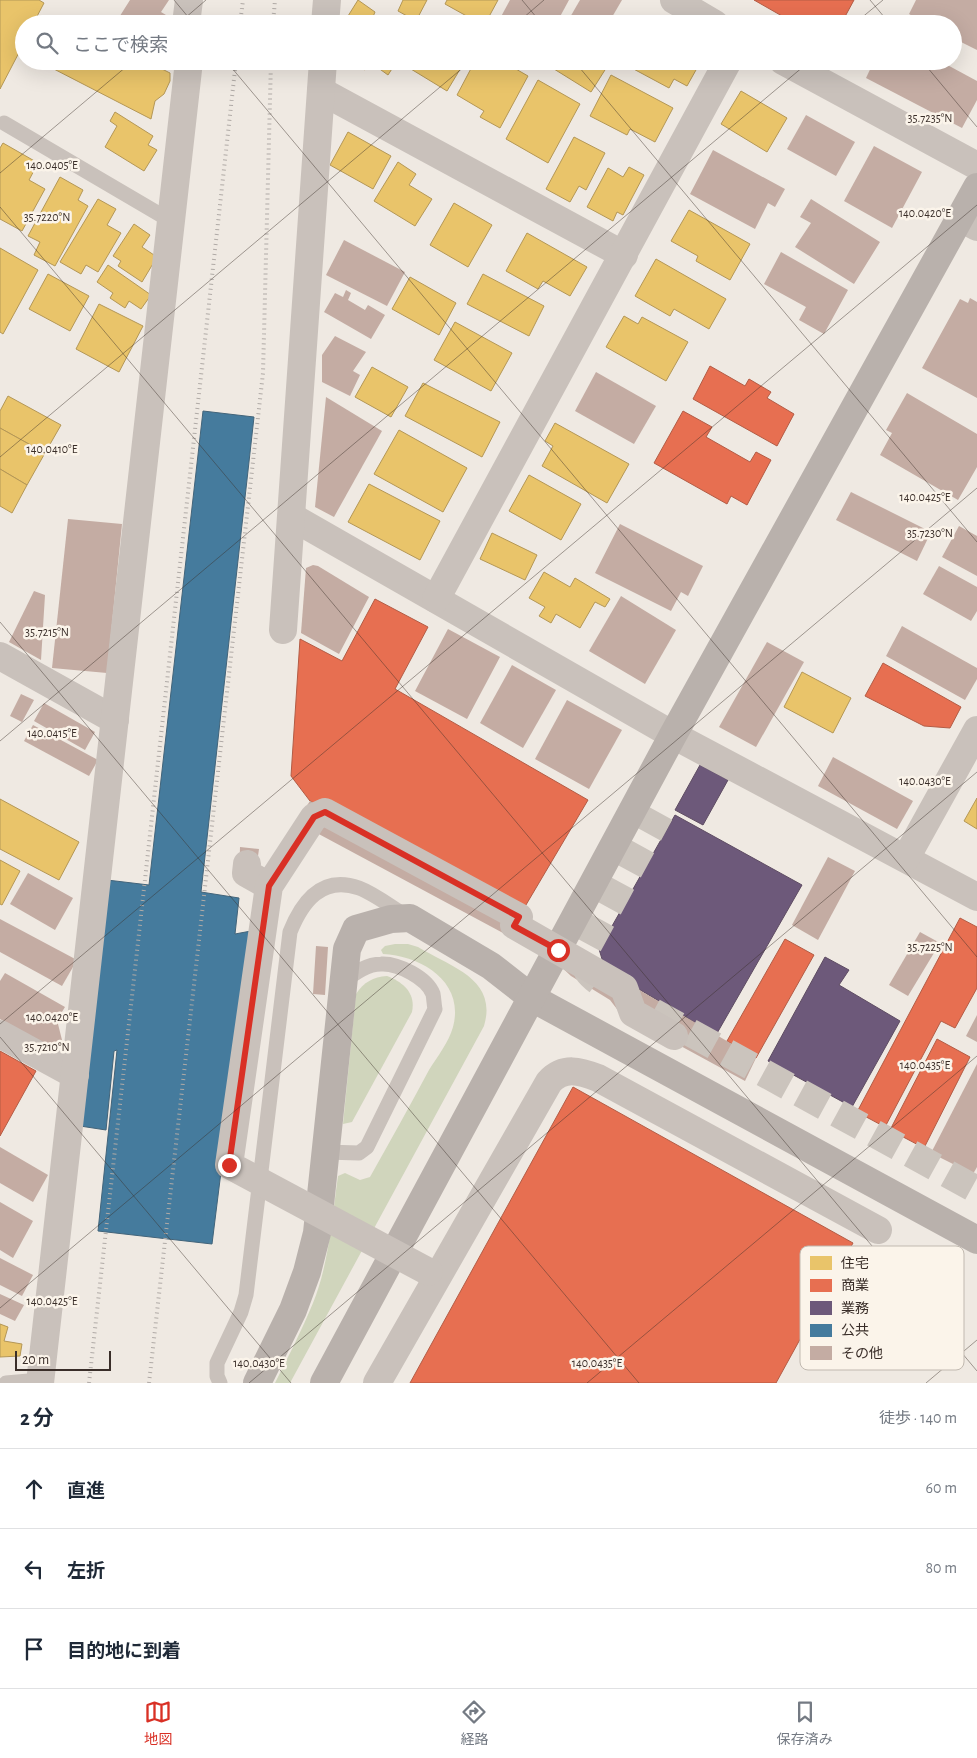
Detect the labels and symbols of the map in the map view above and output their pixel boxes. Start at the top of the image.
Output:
text: 35.7235°N [908,112,952,124]
text: 140.0405°E [26,159,78,171]
text: 140.0420°E [899,207,951,219]
text: 35.7220°N [24,211,70,223]
text: 140.0410°E [27,443,78,455]
text: 140.0425°E [900,491,951,503]
text: 35.7230°N [907,527,953,539]
text: 35.7215°N [25,626,69,638]
text: 140.0415°E [27,727,77,739]
text: 140.0430°E [899,775,951,787]
route start [547,939,570,962]
text: 35.7225°N [907,941,953,953]
text: 140.0420°E [26,1011,78,1023]
text: 35.7210°N [24,1041,70,1053]
text: 140.0435°E [900,1059,950,1071]
route end [218,1154,241,1177]
legend [800,1246,964,1370]
text: 住宅 [841,1256,869,1271]
text: 商業 [841,1278,869,1293]
text: 140.0425°E [27,1295,78,1307]
text: 業務 [841,1301,869,1316]
text: 公共 [841,1323,869,1338]
text: その他 [841,1346,883,1361]
scale bar [15,1348,111,1371]
text: 140.0430°E [233,1357,285,1369]
text: 140.0435°E [572,1357,622,1369]

